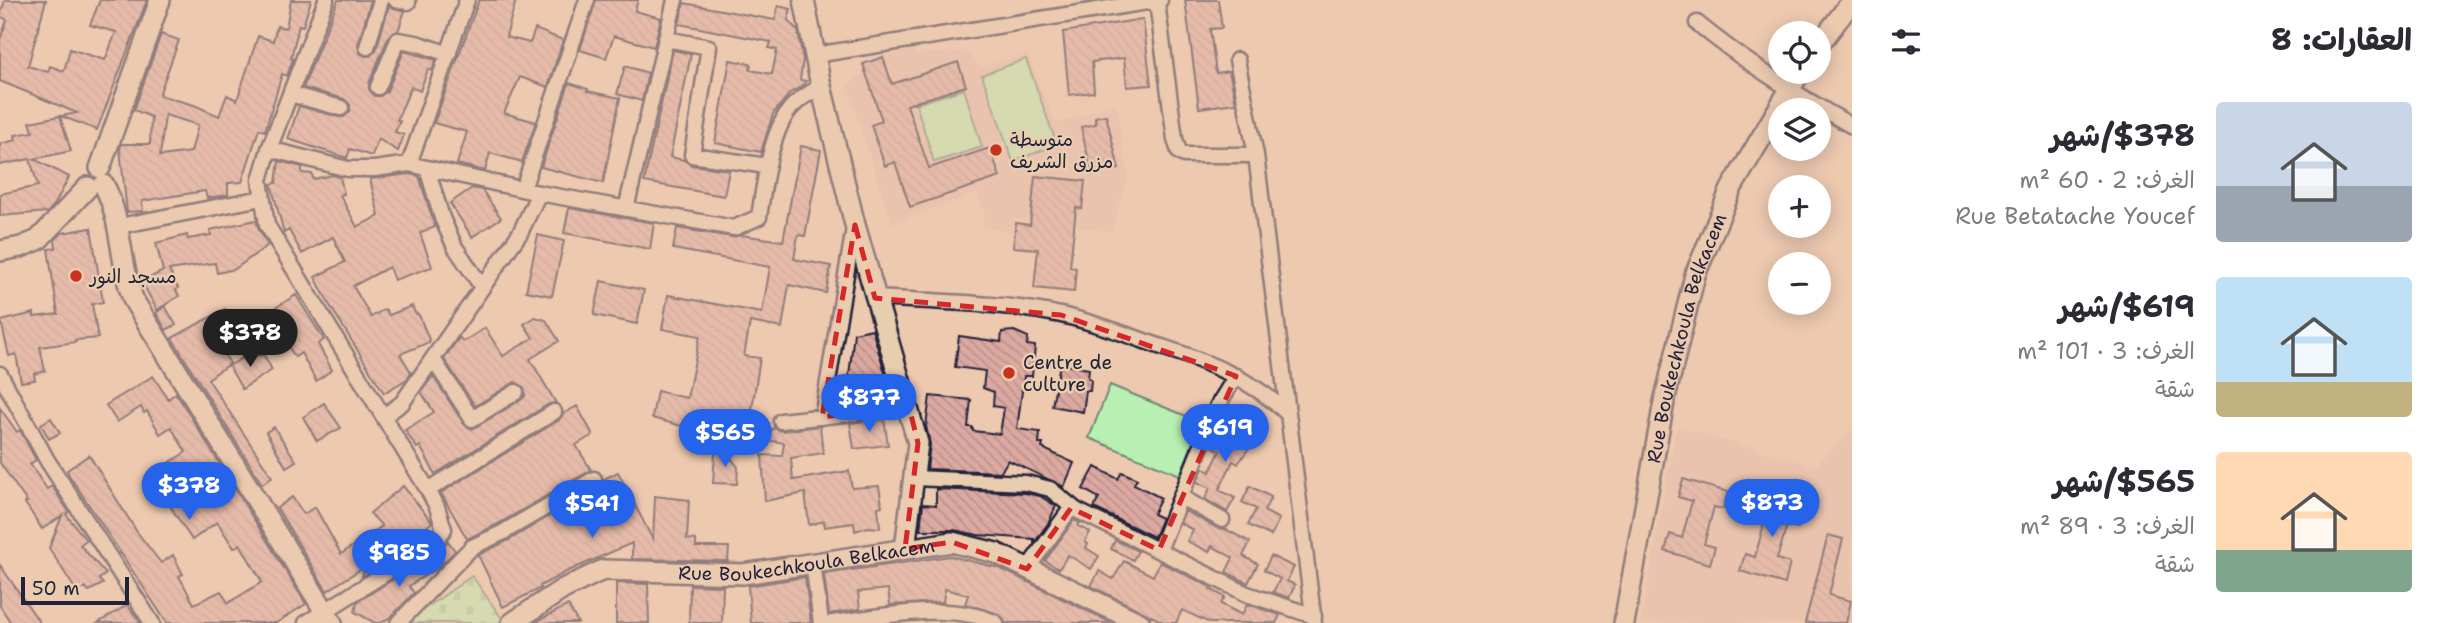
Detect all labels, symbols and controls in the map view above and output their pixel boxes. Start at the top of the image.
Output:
text: العقارات: 8 [2271,19,2412,60]
map controls [1768,21,1831,315]
button: locate [1768,21,1831,84]
icon: filters [1887,23,1925,61]
button: layers [1768,98,1831,161]
text: $378/شهر [2050,115,2195,156]
place label: متوسطة مزرق الشريف [1010,127,1113,174]
icon: home [2272,130,2356,214]
marker: متوسطة مزرق الشريف [988,142,1004,158]
text: الغرف: 2 · 60 m² [2020,165,2195,195]
button: + [1768,175,1831,238]
text: Rue Betatache Youcef [1955,201,2195,231]
street label: Rue Boukechkoula Belkacem [1641,210,1732,465]
button: − [1768,252,1831,315]
place label: مسجد النور [88,264,177,289]
marker: مسجد النور [68,268,84,284]
text: $619/شهر [2059,286,2195,327]
icon: home [2272,305,2356,389]
pin: $378 [209,310,291,369]
text: $378 [219,317,281,347]
text: الغرف: 3 · 101 m² [2017,336,2195,366]
place label: Centre de culture [1023,350,1112,397]
marker: Centre de culture [1001,365,1017,381]
pin: $877 [828,374,910,434]
text: شقة [2155,374,2195,404]
text: $877 [837,382,901,412]
pin: $619 [1184,405,1266,464]
pin: $565 [684,410,766,469]
text: $619 [1197,412,1253,442]
text: $565 [695,417,755,447]
text: $565/شهر [2053,461,2195,502]
pin: $378 [148,462,230,522]
text: $378 [158,470,220,500]
pin: $541 [551,480,633,540]
pin: $873 [1731,480,1813,539]
icon: home [2272,480,2356,564]
text: $873 [1741,487,1803,517]
text: $541 [564,488,620,518]
text: الغرف: 3 · 89 m² [2020,511,2195,541]
pin: $985 [358,530,440,589]
street label: Rue Boukechkoula Belkacem [678,533,936,587]
text: $985 [368,537,430,567]
text: شقة [2155,549,2195,579]
scale bar [21,574,130,606]
text: 50 m [32,576,80,601]

